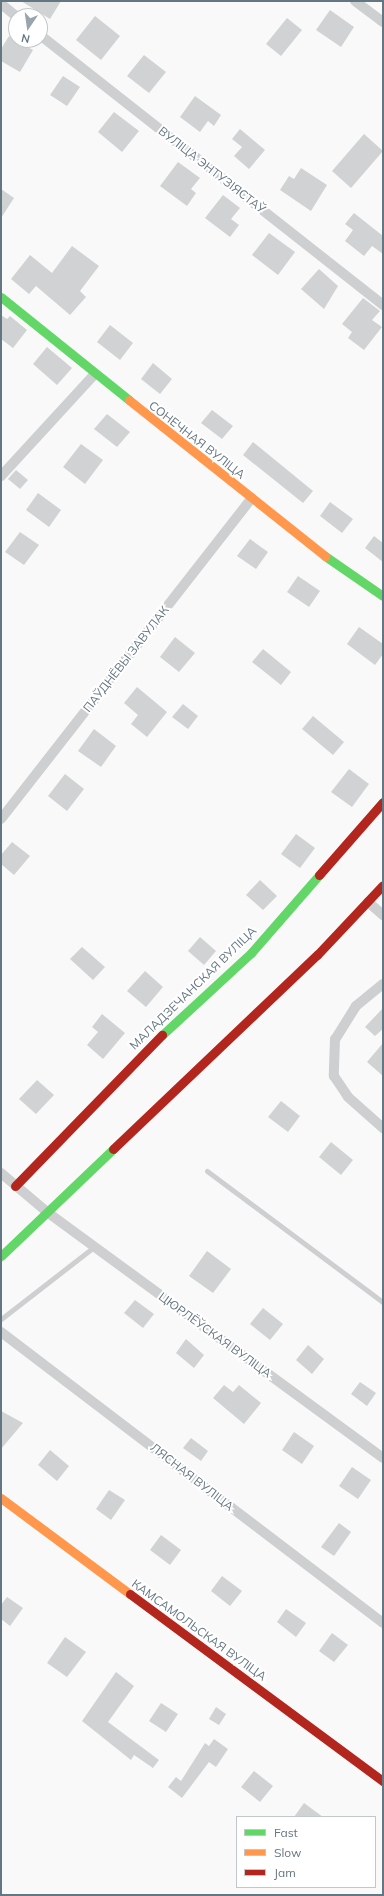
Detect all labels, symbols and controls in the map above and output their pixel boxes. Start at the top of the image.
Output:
north arrow [8,8,48,48]
text: N [20,31,31,46]
street label: ВУЛІЦА ЭНТУЗІЯСТАЎ [156,124,268,216]
street label: СОНЕЧНАЯ ВУЛІЦА [146,398,248,482]
street label: ПАЎДНЁВЫ ЗАВУЛАК [80,603,172,715]
street label: МАЛАДЗЕЧАНСКАЯ ВУЛІЦА [127,924,259,1052]
street label: ЦЮРЛЁЎСКАЯ ВУЛІЦА [156,1289,274,1381]
street label: ЛЯСНАЯ ВУЛІЦА [148,1440,236,1514]
street label: КАМСАМОЛЬСКАЯ ВУЛІЦА [129,1576,269,1684]
legend [236,1816,376,1888]
text: Fast [274,1825,298,1840]
text: Slow [274,1845,302,1860]
text: Jam [274,1865,296,1880]

